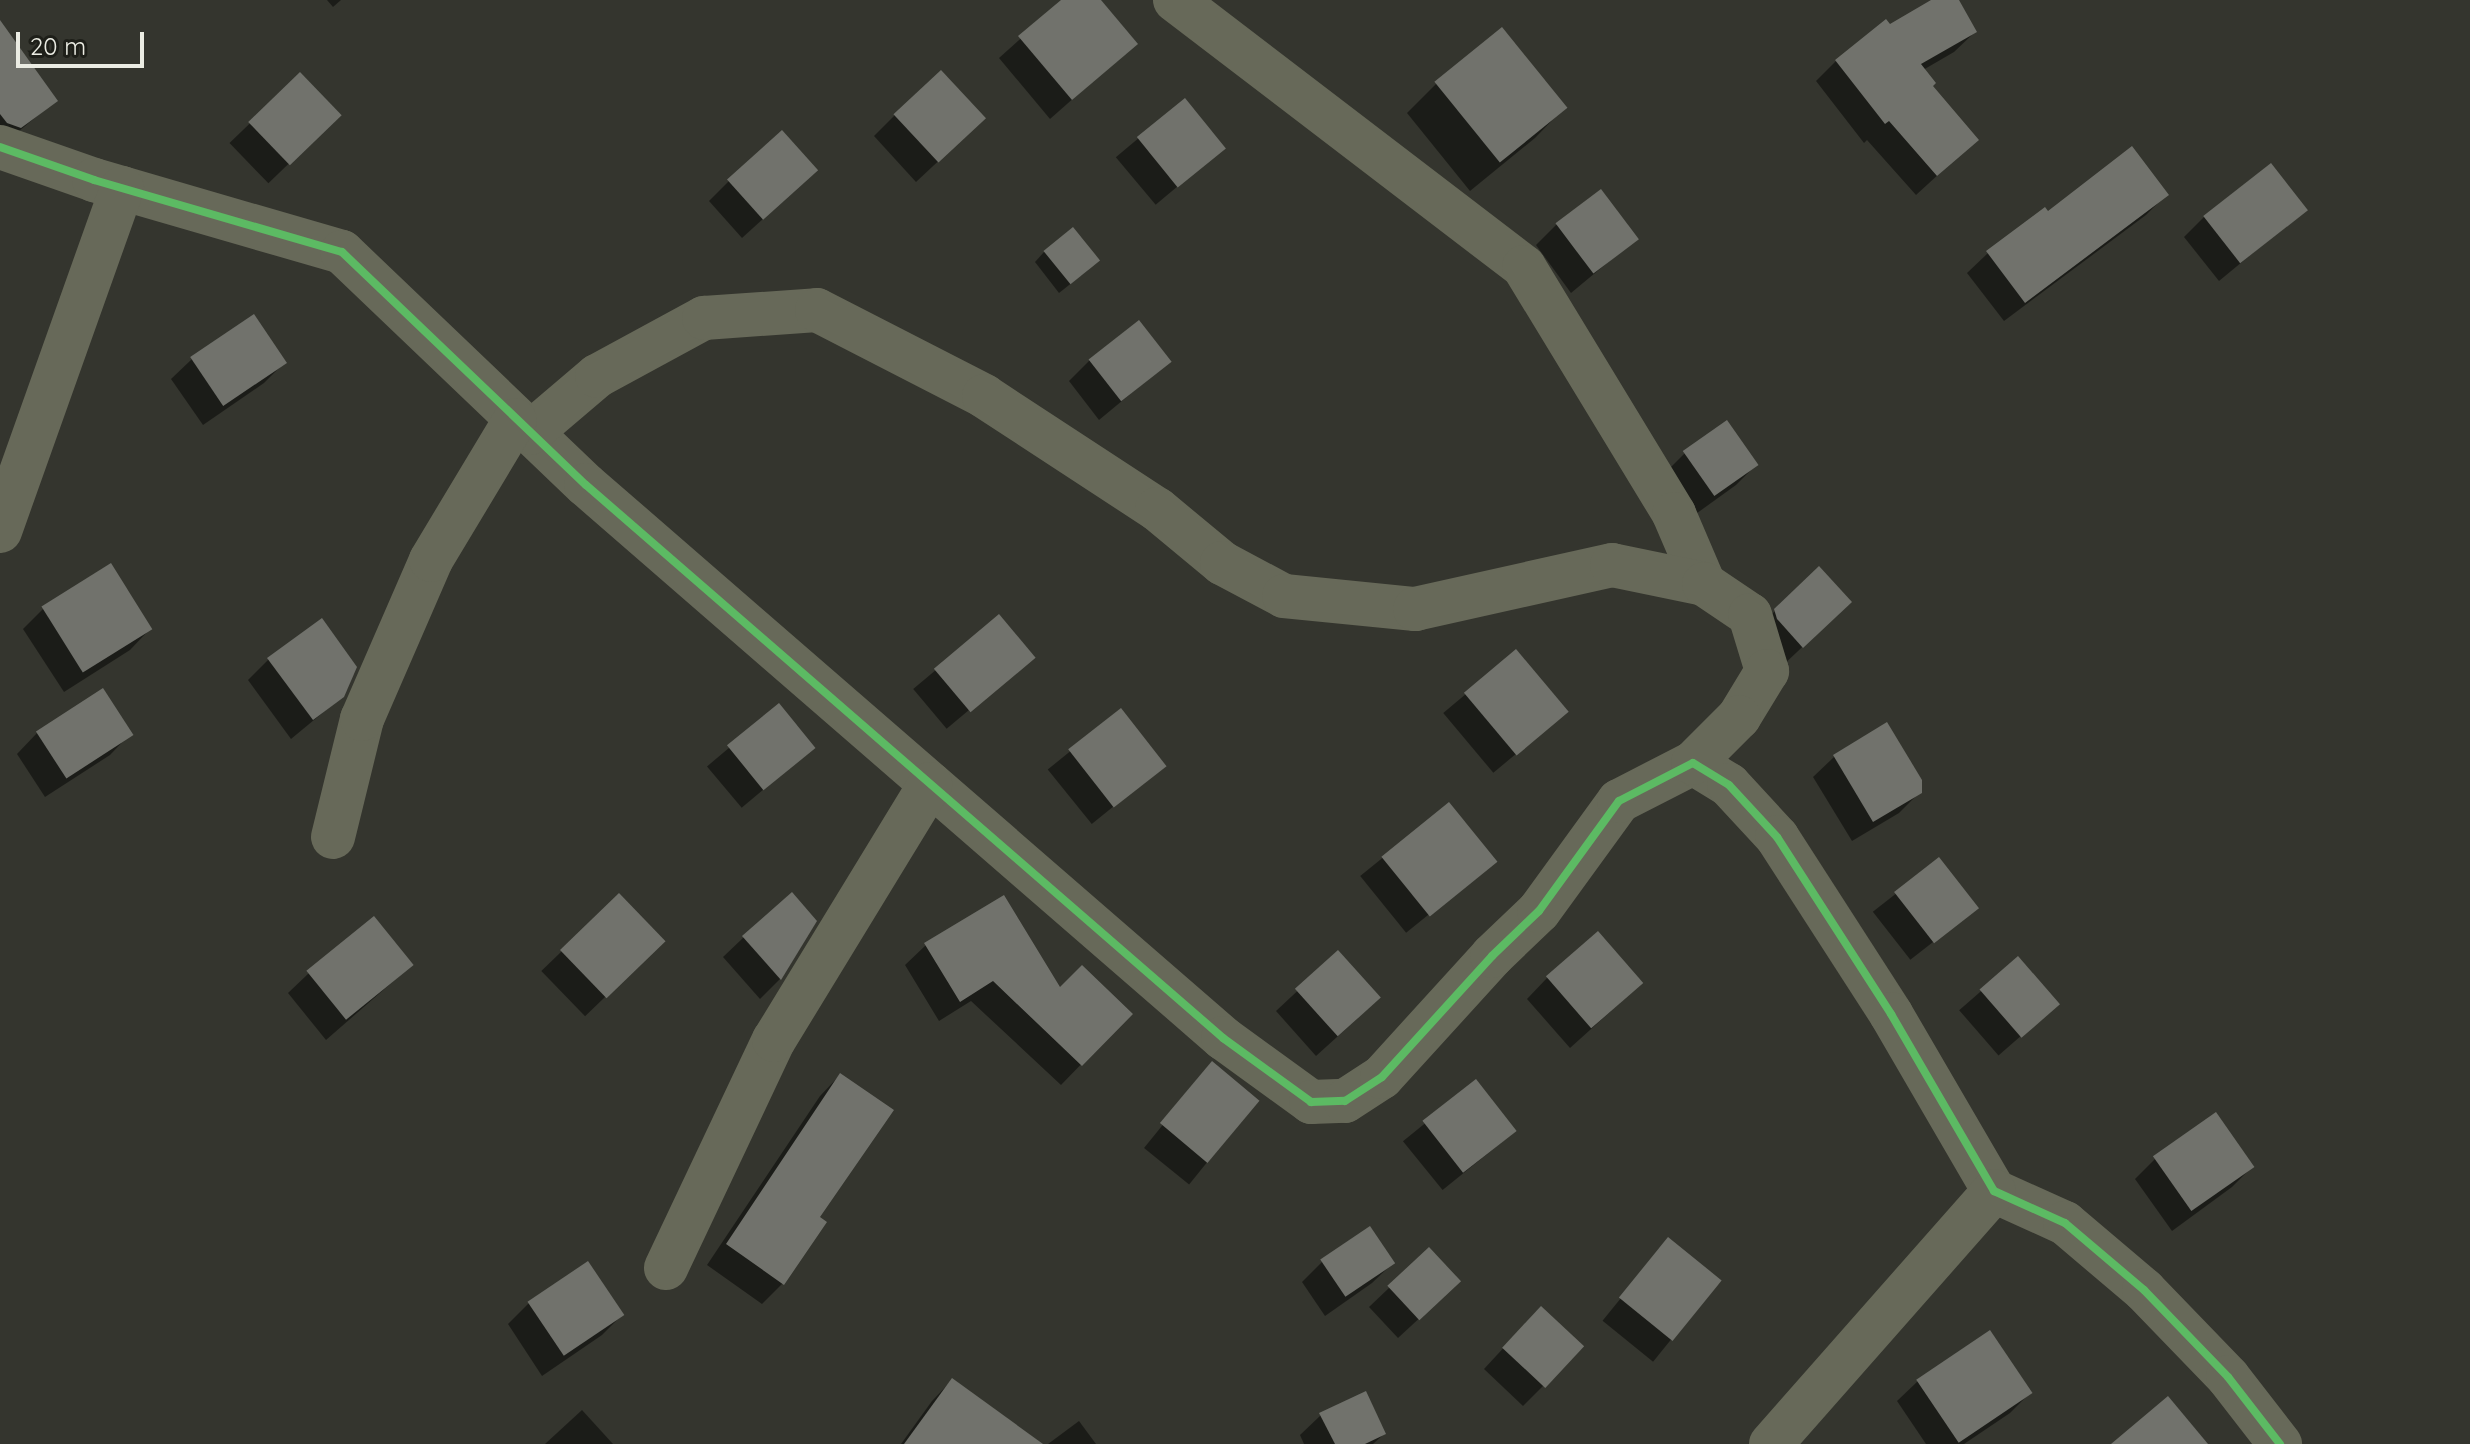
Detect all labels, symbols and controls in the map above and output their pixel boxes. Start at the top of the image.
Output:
scale bar [20,16,148,66]
text: 20 m [30,31,86,61]

